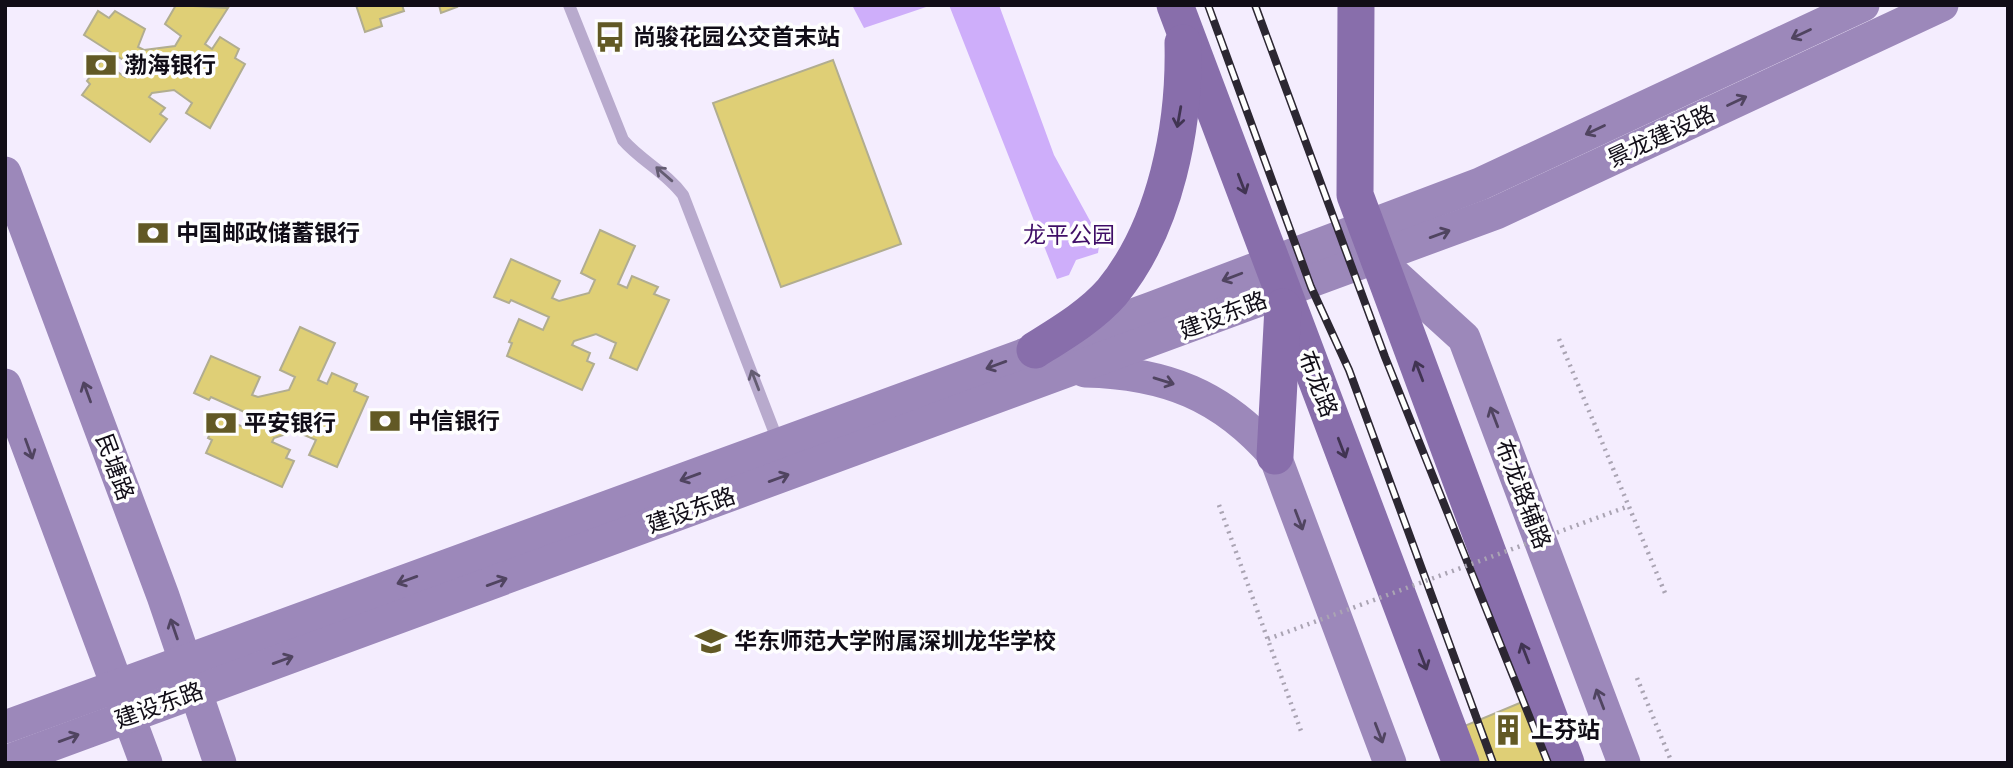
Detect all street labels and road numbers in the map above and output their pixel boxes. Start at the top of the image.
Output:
street label: 景龙建设路 [1603,100,1719,173]
street label: 建设东路 [1175,286,1271,345]
street label: 布龙路 [1293,347,1343,421]
street label: 民塘路 [90,430,139,504]
street label: 布龙路辅路 [1489,436,1556,553]
street label: 建设东路 [643,482,739,539]
street label: 建设东路 [111,677,207,734]

